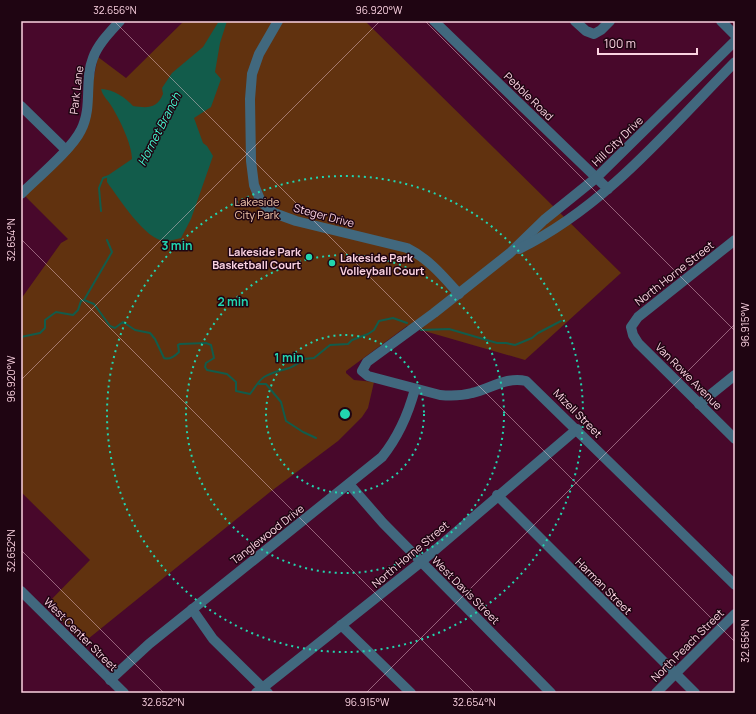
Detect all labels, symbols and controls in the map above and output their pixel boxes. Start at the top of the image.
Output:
text: 32.656°N [93,3,137,17]
text: 96.920°W [356,3,403,17]
scale bar [598,30,697,56]
text: 100 m [604,35,636,52]
street label: Park Lane [66,64,86,115]
street label: Pebble Road [501,69,557,123]
water label: Hornet Branch [133,89,185,168]
street label: Hill City Drive [588,112,646,169]
park label: Lakeside City Park [235,194,280,222]
street label: Steger Drive [292,200,357,230]
text: 32.654°N [4,218,18,262]
text: 3 min [161,237,193,254]
street label: North Horne Street [631,237,717,309]
place label: Lakeside Park Basketball Court [212,244,302,272]
place label: Lakeside Park Volleyball Court [340,250,425,278]
marker: Lakeside Park Basketball Court [304,252,314,262]
marker: Lakeside Park Volleyball Court [327,258,337,268]
text: 2 min [217,293,249,310]
text: 96.915°W [738,302,752,347]
street label: Van Rowe Avenue [652,339,726,413]
text: 1 min [274,349,304,366]
text: 96.920°W [4,355,18,402]
street label: Mizell Street [550,385,606,441]
centre of rings [338,407,352,421]
street label: Tanglewood Drive [227,500,307,567]
street label: North Horne Street [368,517,452,591]
text: 32.652°N [4,530,18,572]
street label: West Davis Street [429,553,503,627]
street label: Harman Street [573,555,635,617]
street label: West Center Street [41,594,121,674]
street label: North Peach Street [647,605,727,685]
text: 32.656°N [738,619,752,663]
text: 32.652°N [142,695,184,709]
text: 96.915°W [345,695,390,709]
text: 32.654°N [453,695,496,709]

